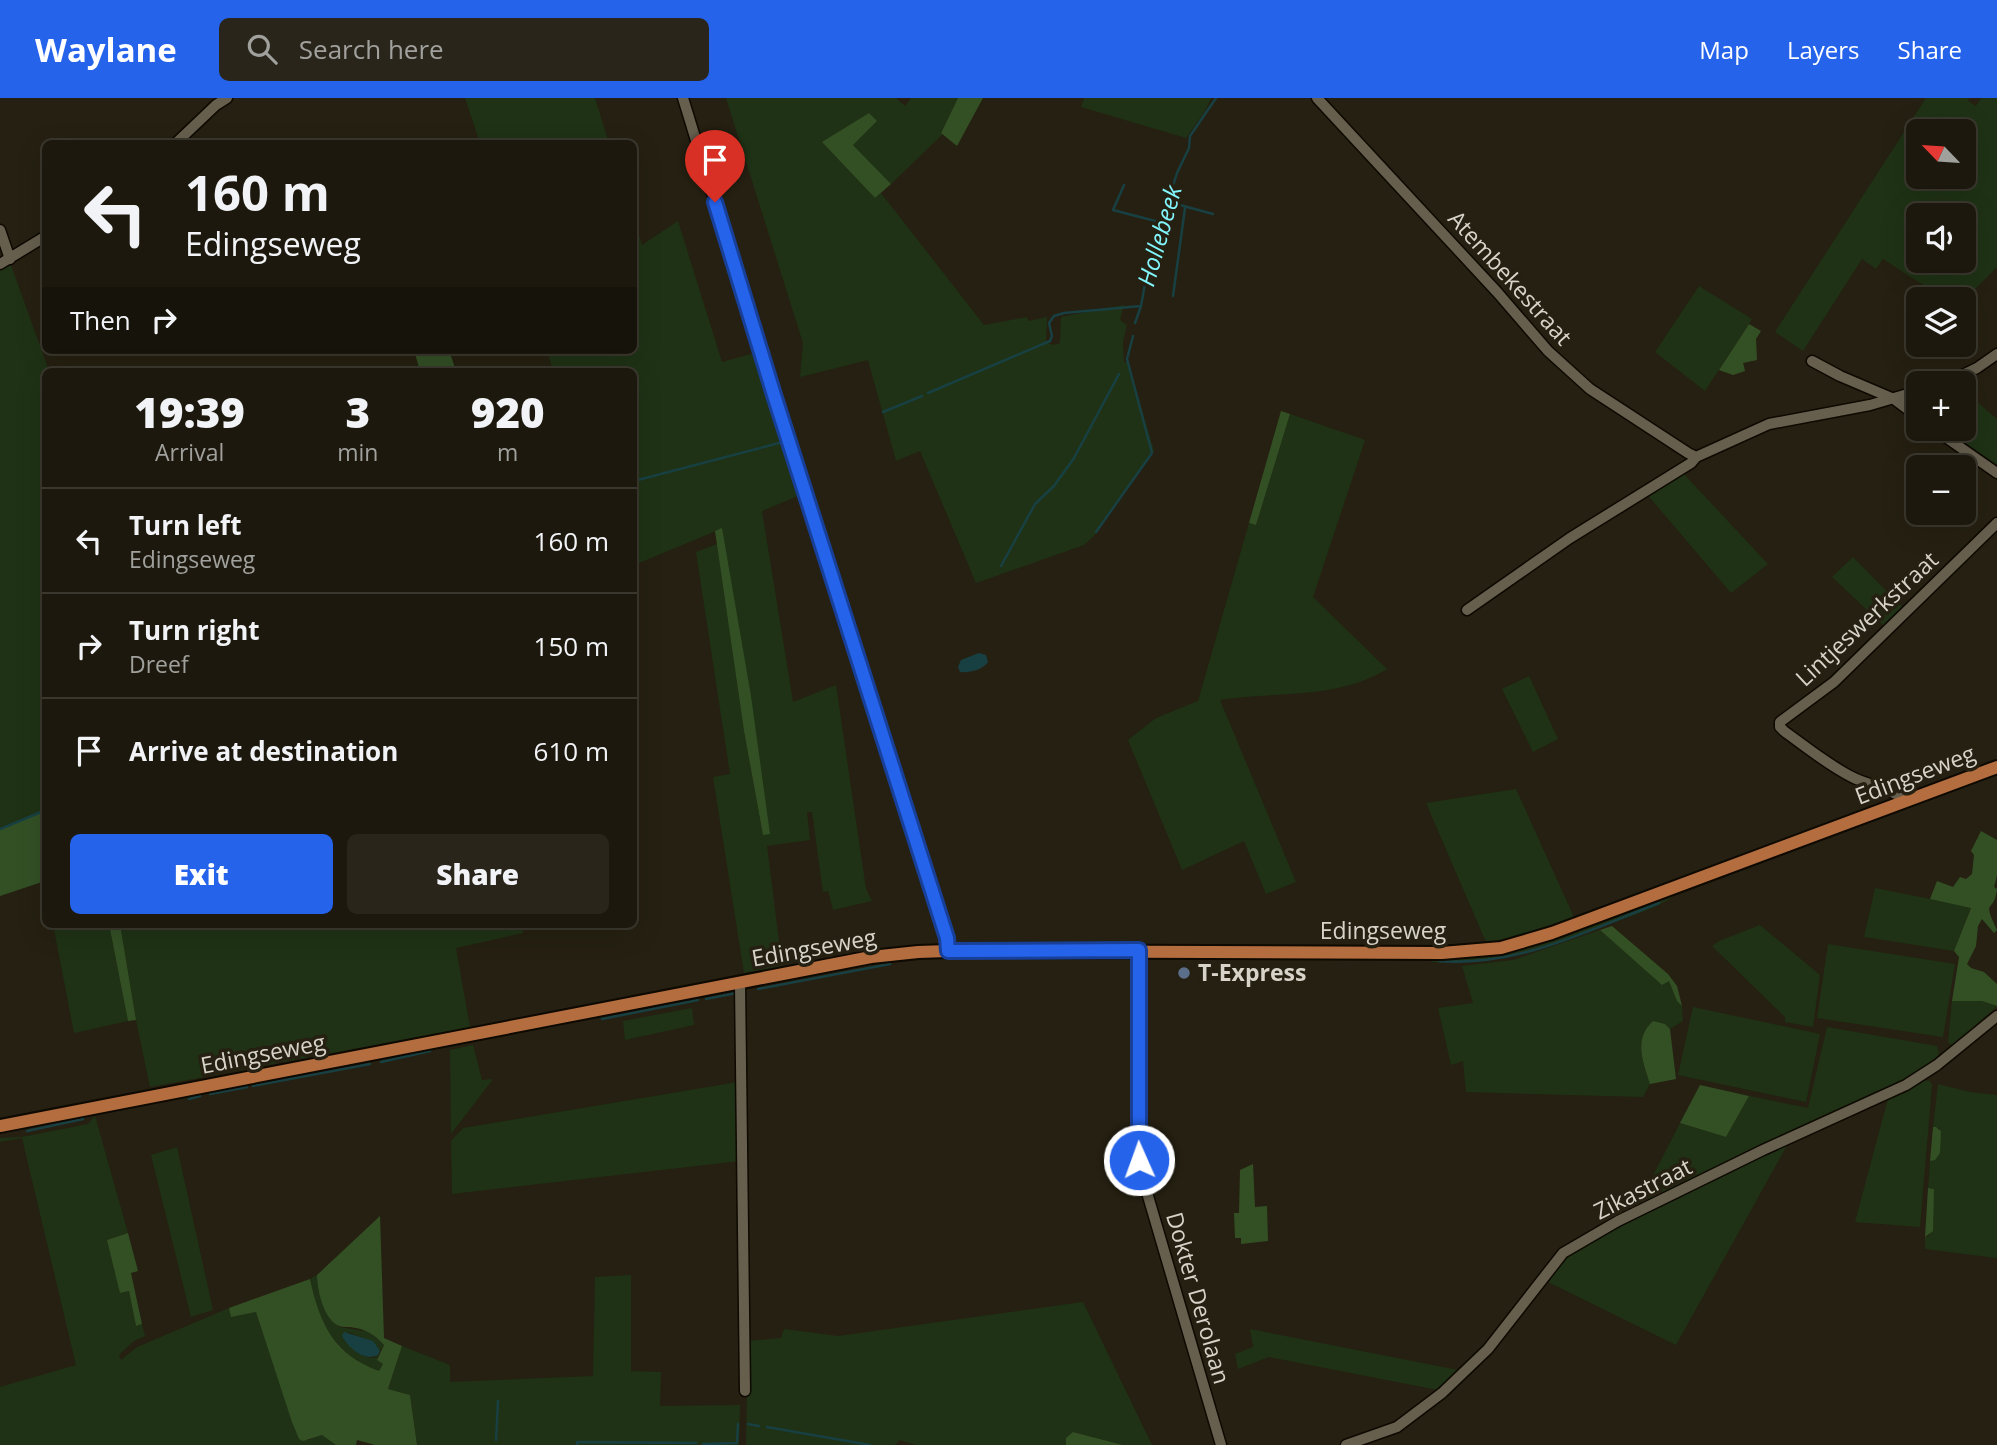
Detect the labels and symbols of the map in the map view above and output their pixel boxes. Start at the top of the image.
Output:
north arrow [1906,119,1976,189]
pin [685,130,745,202]
water label: Hollebeek [1128,180,1189,290]
street label: Atembekestraat [1442,203,1580,352]
street label: Lintjeswerkstraat [1788,544,1945,693]
street label: Edingseweg [1850,736,1980,812]
street label: Edingseweg [1320,914,1447,946]
street label: Edingseweg [749,920,879,974]
place label: T-Express [1198,956,1306,988]
marker: T-Express [1176,965,1192,981]
street label: Edingseweg [198,1025,328,1081]
position arrow [1102,1123,1176,1197]
street label: Zikastraat [1588,1150,1697,1226]
street label: Dokter Derolaan [1159,1208,1239,1387]

